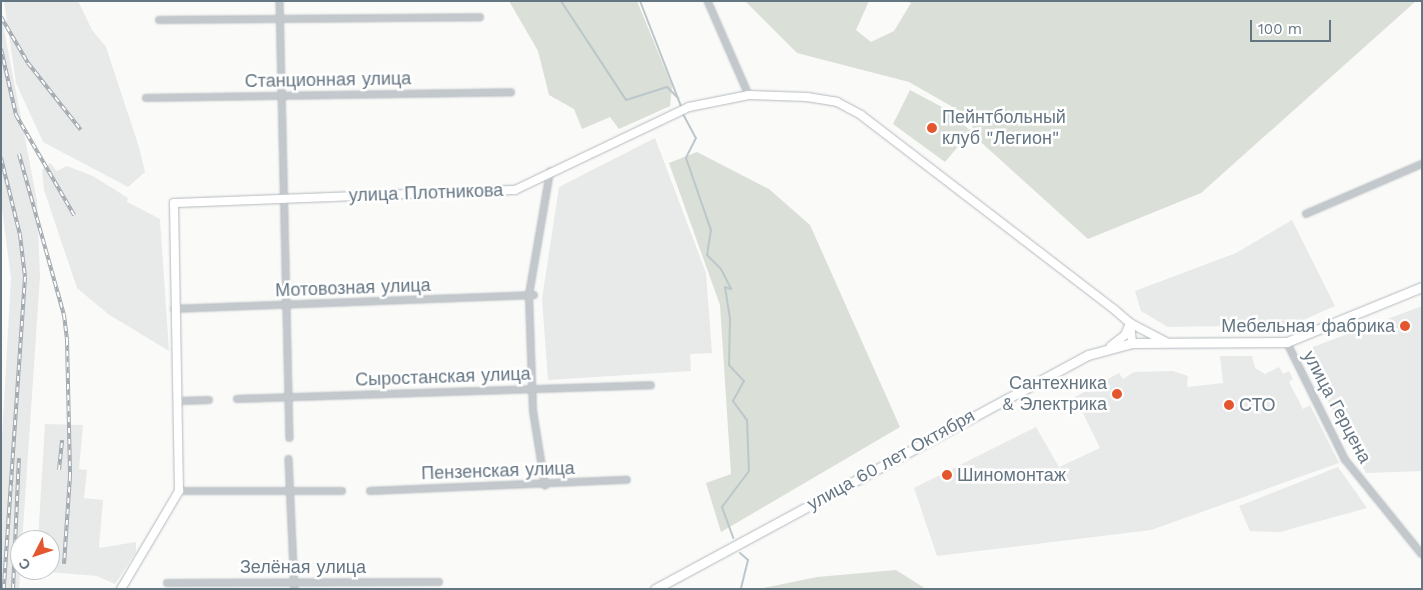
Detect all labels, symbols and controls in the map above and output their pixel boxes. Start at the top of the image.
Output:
scale bar [1253,10,1334,42]
text: 100 m [1258,20,1302,38]
street label: Станционная улица [245,68,411,92]
place label: Пейнтбольный клуб "Легион" [942,107,1066,150]
marker: Пейнтбольный клуб "Легион" [926,122,938,134]
street label: улица Плотникова [348,180,504,206]
street label: Мотовозная улица [275,274,431,302]
place label: Мебельная фабрика [1221,315,1395,337]
marker: Мебельная фабрика [1399,320,1411,332]
street label: улица Герцена [1298,347,1376,467]
street label: Сыростанская улица [355,363,531,391]
place label: Сантехника & Электрика [1002,373,1107,416]
marker: Сантехника & Электрика [1111,388,1123,400]
place label: СТО [1239,394,1276,416]
marker: СТО [1223,399,1235,411]
street label: улица 60 лет Октября [803,405,979,515]
street label: Пензенская улица [421,458,575,484]
place label: Шиномонтаж [957,464,1066,486]
marker: Шиномонтаж [941,469,953,481]
north arrow [10,530,60,580]
text: С [15,555,34,573]
street label: Зелёная улица [240,556,366,578]

